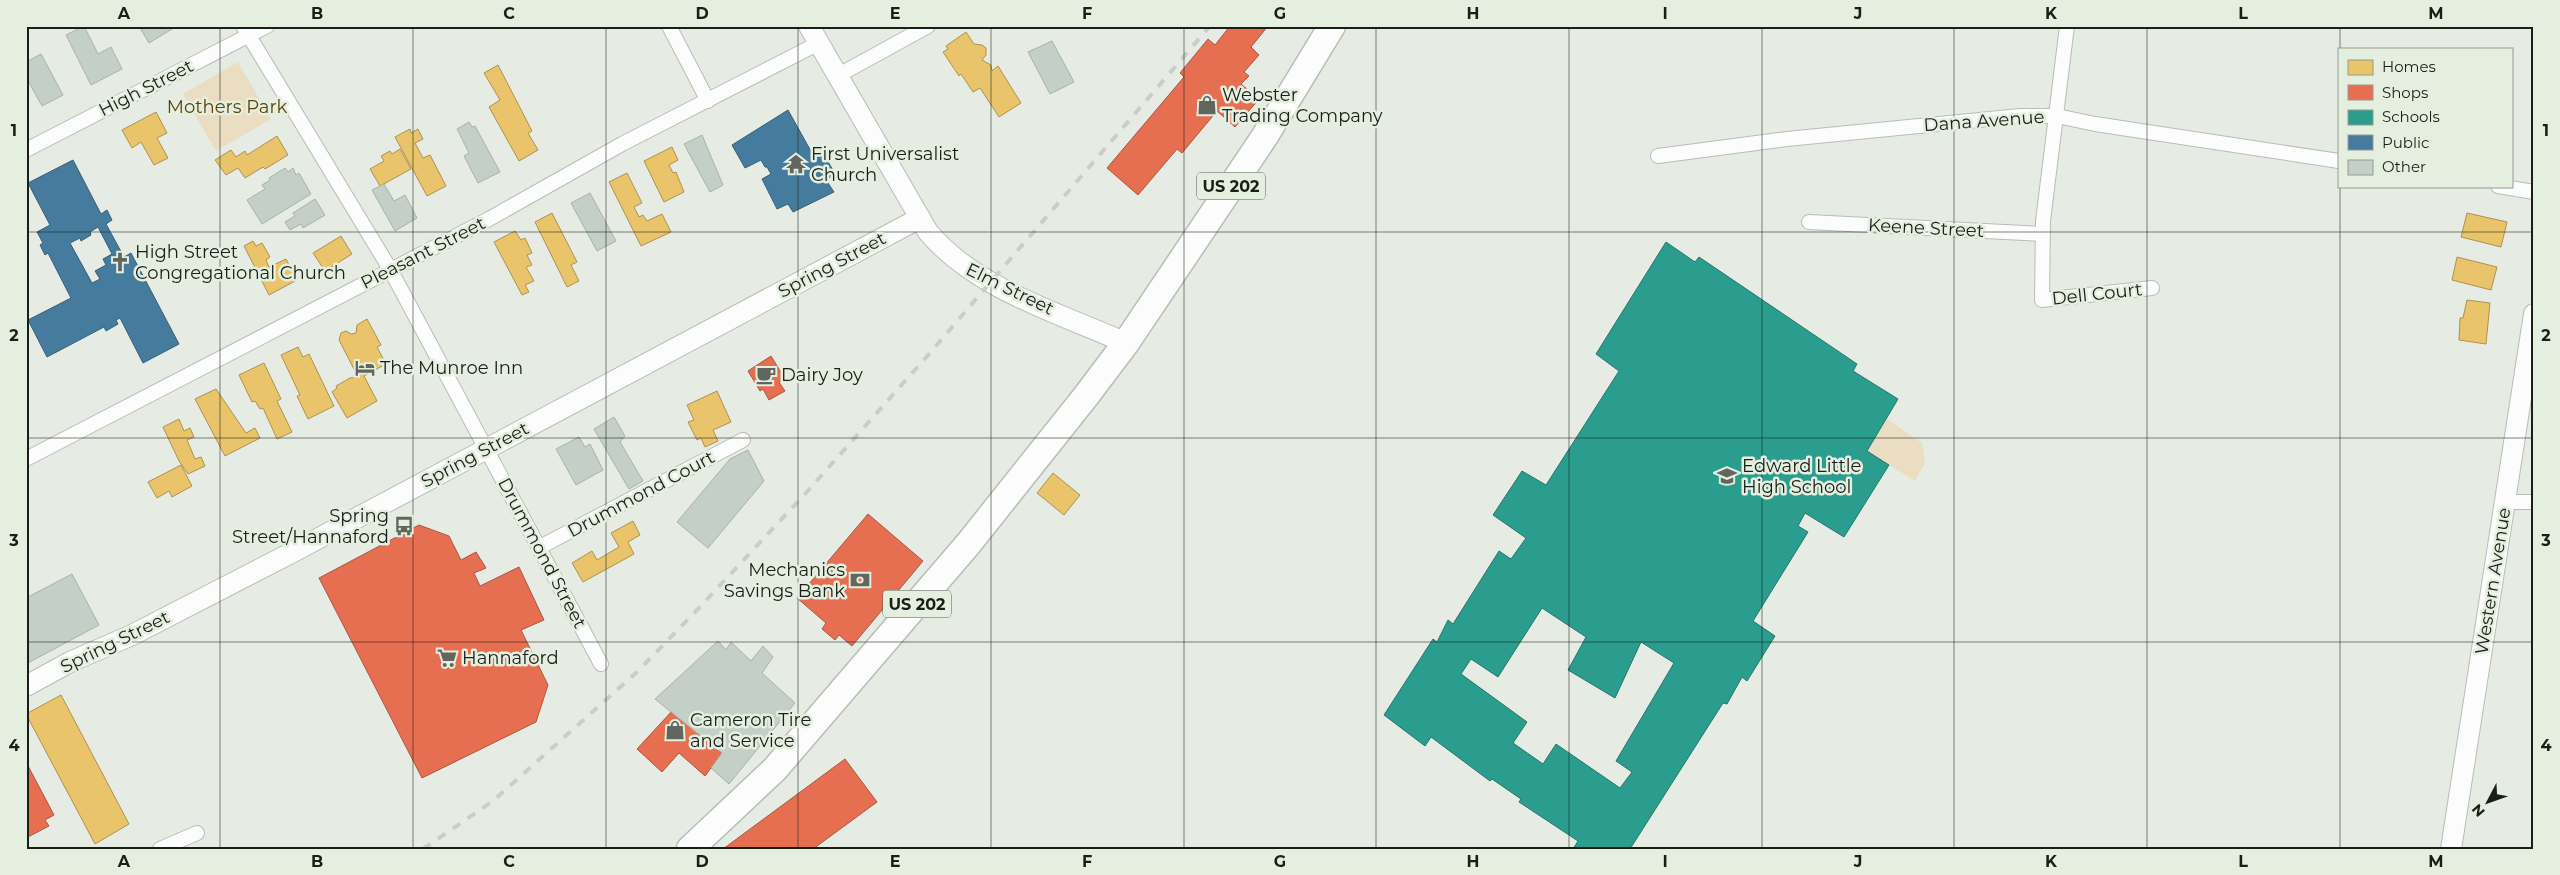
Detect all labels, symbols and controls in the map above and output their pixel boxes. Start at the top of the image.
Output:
text: A [117,4,131,23]
text: B [311,4,323,23]
text: C [503,4,515,23]
text: D [695,4,709,23]
text: E [890,4,900,23]
text: F [1082,4,1092,23]
text: G [1274,4,1286,23]
text: H [1467,4,1479,23]
text: I [1662,4,1668,23]
text: J [1853,4,1862,23]
text: K [2045,4,2058,23]
text: L [2238,4,2248,23]
text: M [2428,4,2444,23]
legend [2338,48,2512,188]
street label: High Street [95,55,197,121]
text: Homes [2382,57,2436,76]
text: Shops [2382,83,2428,102]
place label: Webster Trading Company [1222,84,1383,127]
shop icon: Webster Trading Company [1196,94,1218,116]
park label: Mothers Park [167,96,288,118]
street label: Dana Avenue [1923,106,2045,136]
text: Schools [2382,107,2440,126]
text: 1 [11,121,17,140]
text: 1 [2543,121,2549,140]
text: Public [2382,133,2430,152]
place label: First Universalist Church [811,143,959,186]
temple icon: First Universalist Church [785,153,807,175]
text: Other [2382,157,2426,176]
road number: US 202 [1197,172,1265,200]
street label: Pleasant Street [357,212,489,294]
street label: Keene Street [1867,214,1985,242]
street label: Spring Street [774,227,890,303]
place label: High Street Congregational Church [135,241,346,284]
church icon: High Street Congregational Church [109,251,131,273]
street label: Elm Street [962,258,1058,320]
street label: Dell Court [2051,278,2143,310]
text: 2 [9,326,19,345]
text: 2 [2541,326,2551,345]
hotel icon: The Munroe Inn [354,357,376,379]
place label: The Munroe Inn [380,357,523,379]
cafe icon: Dairy Joy [755,364,777,386]
place label: Dairy Joy [781,364,863,386]
street label: Spring Street [417,417,533,493]
street label: Drummond Court [564,446,718,542]
place label: Edward Little High School [1742,455,1862,498]
school or university icon: Edward Little High School [1716,465,1738,487]
street label: Drummond Street [493,474,591,632]
place label: Spring Street/Hannaford [232,505,389,548]
street label: Western Avenue [2471,506,2515,656]
bus stop icon: Spring Street/Hannaford [393,515,415,537]
text: 3 [8,531,19,550]
text: 3 [2540,531,2551,550]
place label: Mechanics Savings Bank [724,559,845,602]
bank icon: Mechanics Savings Bank [849,569,871,591]
road number: US 202 [883,590,951,618]
street label: Spring Street [57,606,173,678]
supermarket icon: Hannaford [436,647,458,669]
place label: Hannaford [462,647,559,669]
place label: Cameron Tire and Service [690,709,812,752]
shop icon: Cameron Tire and Service [664,719,686,741]
text: 4 [8,736,20,755]
text: 4 [2540,736,2552,755]
north arrow [2462,778,2512,828]
text: N [2468,800,2489,821]
text: A [117,852,131,871]
text: B [311,852,323,871]
text: C [503,852,515,871]
text: D [695,852,709,871]
text: E [890,852,900,871]
text: F [1082,852,1092,871]
text: G [1274,852,1286,871]
text: H [1467,852,1479,871]
text: I [1662,852,1668,871]
text: J [1853,852,1862,871]
text: K [2045,852,2058,871]
text: L [2238,852,2248,871]
text: M [2428,852,2444,871]

